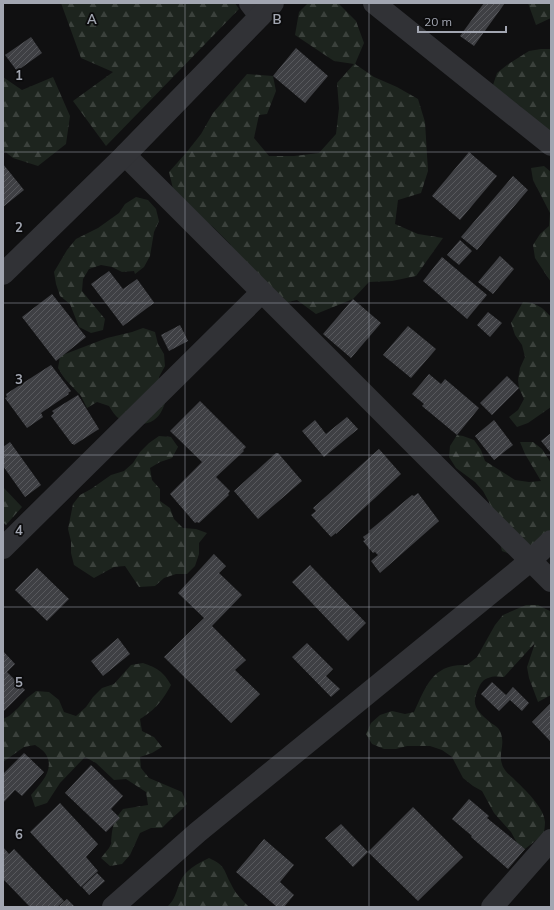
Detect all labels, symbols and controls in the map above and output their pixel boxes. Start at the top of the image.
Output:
scale bar [418,8,506,34]
text: A [87,11,97,27]
text: B [273,11,282,27]
text: 20 m [424,14,452,29]
text: 1 [15,67,23,83]
text: 2 [15,219,23,235]
text: 3 [15,371,23,387]
text: 4 [15,522,23,538]
text: 5 [15,674,23,690]
text: 6 [15,826,23,842]

